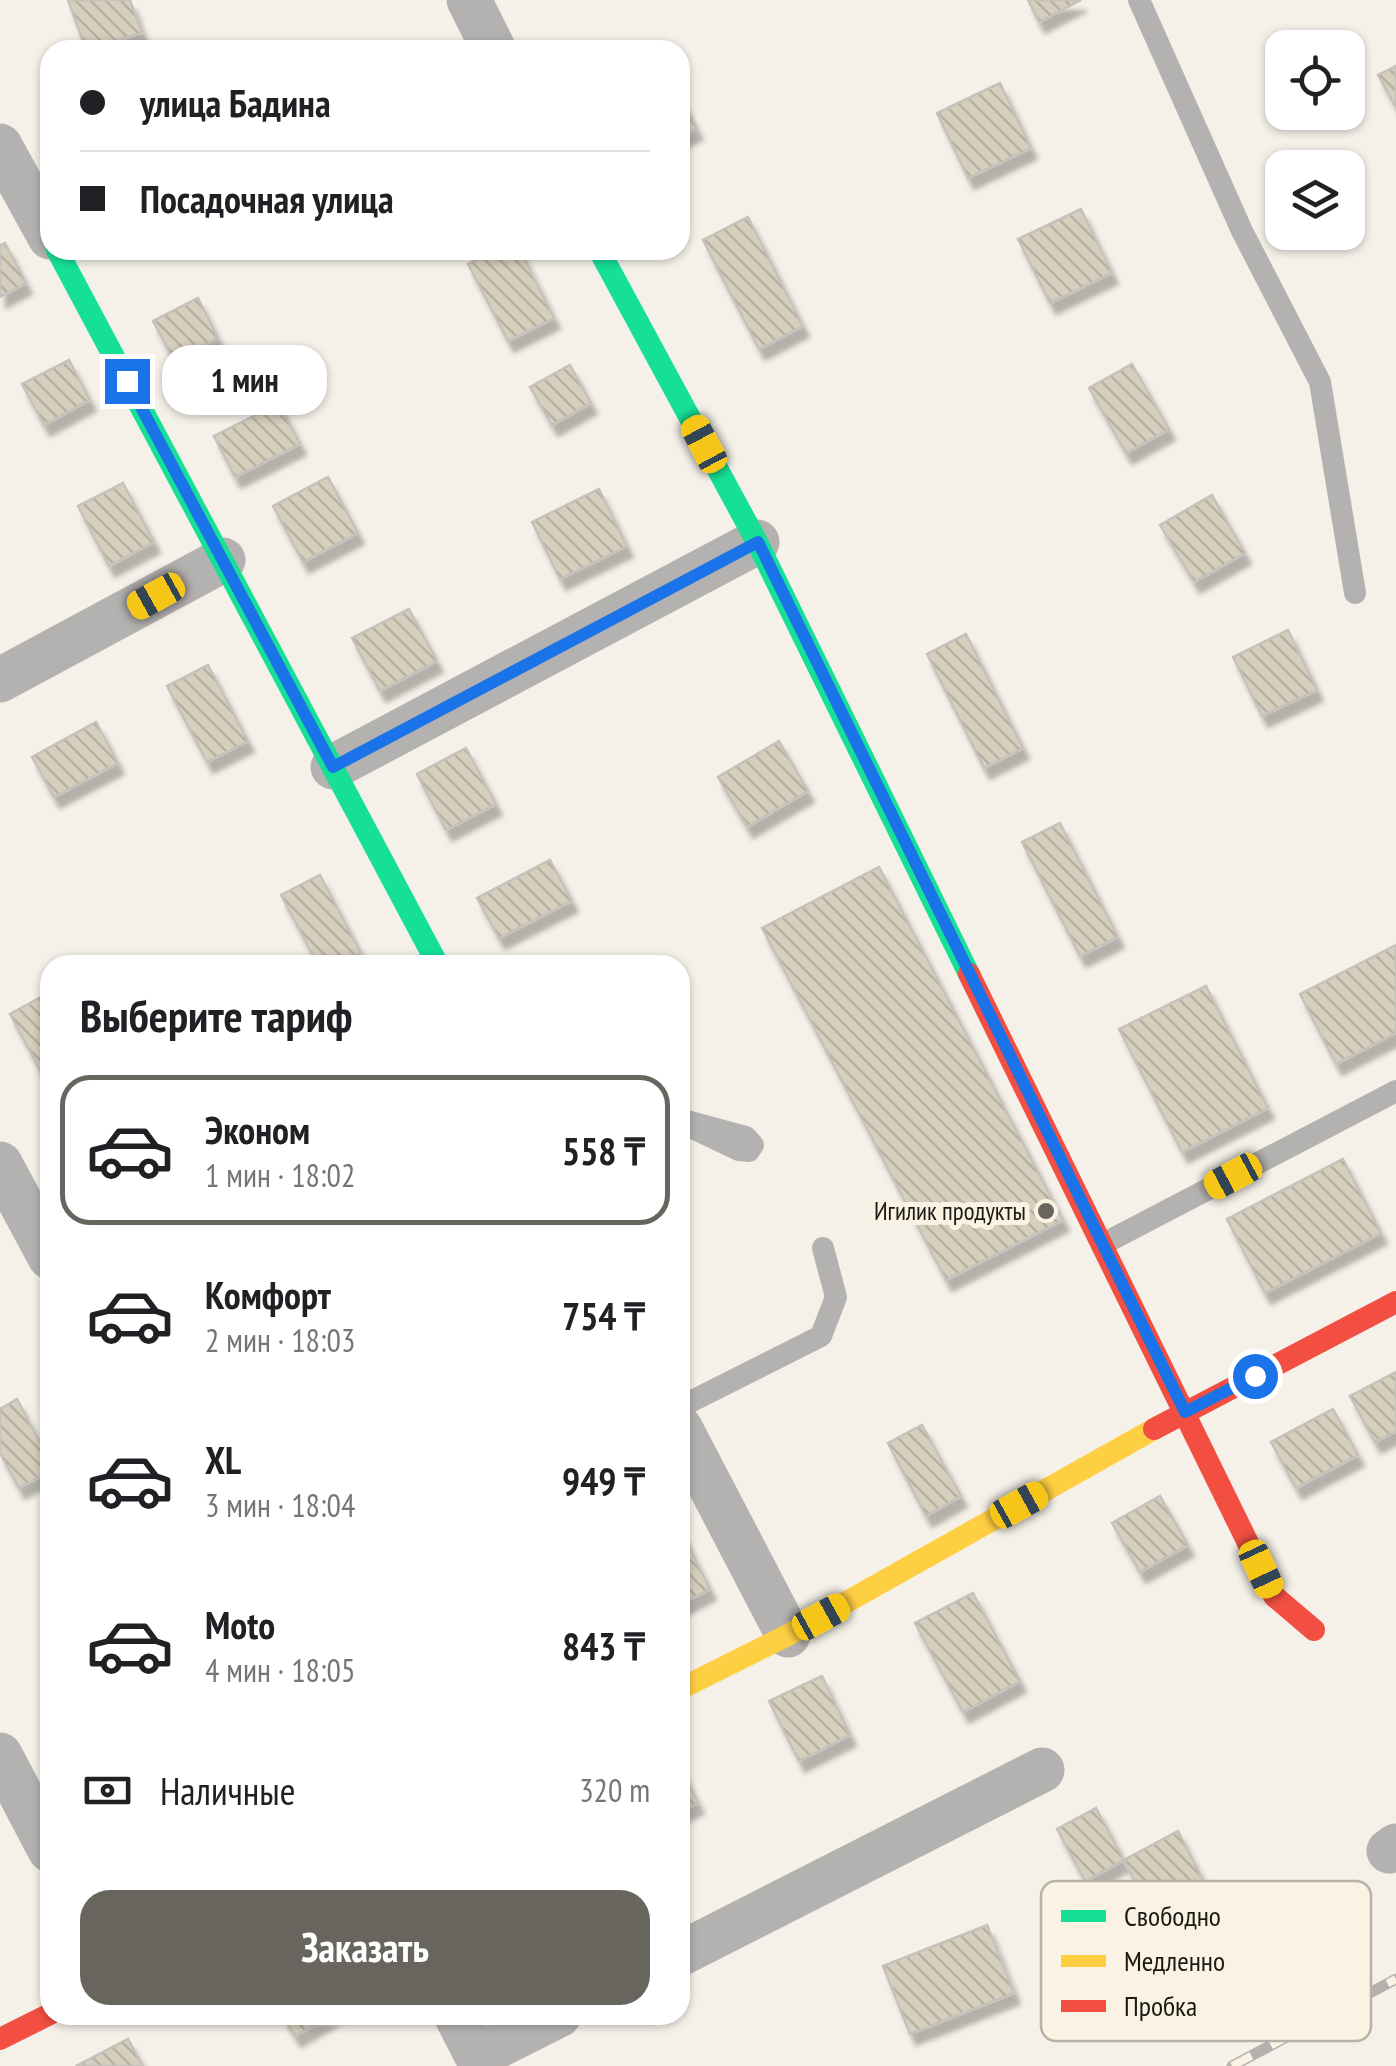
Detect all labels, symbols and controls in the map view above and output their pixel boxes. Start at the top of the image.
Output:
map controls [1265,30,1365,250]
button: locate [1265,30,1365,130]
text: улица Бадина [140,78,331,127]
button: layers [1265,150,1365,250]
text: Посадочная улица [140,174,394,223]
callout: 1 мин [162,346,327,416]
route end [105,359,150,404]
text: 1 мин [210,359,279,401]
car [677,410,731,478]
car [122,568,190,624]
text: Выберите тариф [80,986,352,1044]
icon: car [85,1105,175,1195]
text: Эконом [205,1105,310,1154]
text: 558 ₸ [562,1126,645,1175]
car [1199,1149,1267,1203]
text: 1 мин · 18:02 [205,1154,355,1196]
place label: Игилик продукты [874,1195,1026,1227]
marker: Игилик продукты [1035,1200,1057,1222]
icon: car [85,1270,175,1360]
text: Комфорт [205,1270,331,1319]
text: 754 ₸ [562,1291,645,1340]
text: 2 мин · 18:03 [205,1319,355,1361]
route start [1233,1354,1278,1399]
icon: car [85,1435,175,1525]
text: XL [205,1435,241,1484]
text: 949 ₸ [562,1456,645,1505]
car [985,1477,1053,1533]
text: 3 мин · 18:04 [205,1484,355,1526]
car [1235,1535,1287,1603]
car [787,1589,855,1645]
icon: car [85,1600,175,1690]
text: Moto [205,1600,275,1649]
text: 843 ₸ [562,1621,645,1670]
text: 4 мин · 18:05 [205,1649,355,1691]
icon: cash [80,1763,135,1818]
text: Наличные [160,1766,295,1815]
text: 320 m [579,1769,650,1811]
legend [1041,1881,1371,2041]
button: Заказать [80,1890,650,2005]
text: Свободно [1124,1897,1221,1934]
text: Медленно [1124,1942,1225,1979]
text: Пробка [1124,1987,1197,2024]

